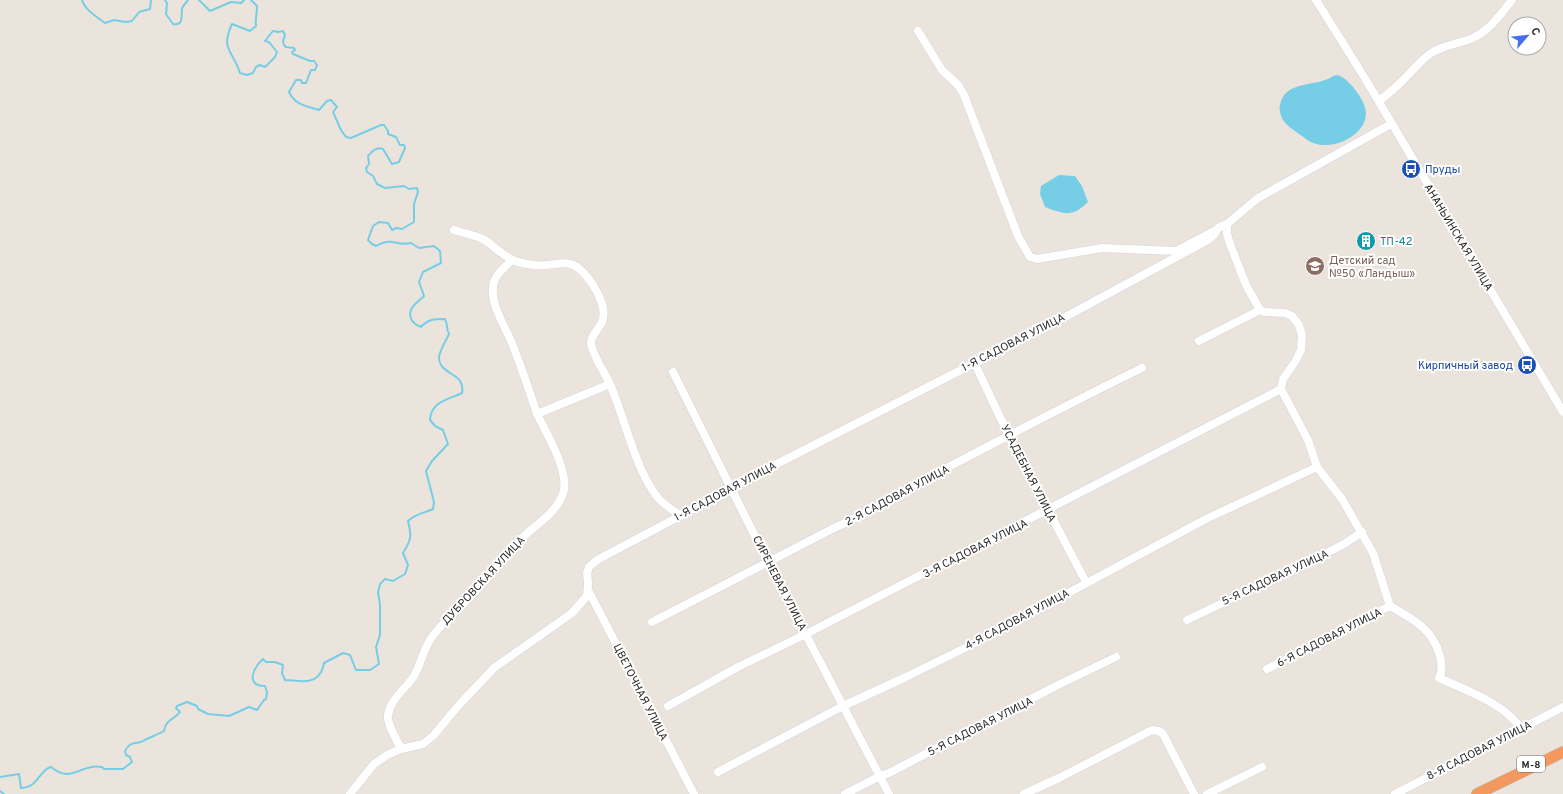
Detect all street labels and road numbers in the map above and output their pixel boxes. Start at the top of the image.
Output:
street label: АНАНЬИНСКАЯ УЛИЦА [1421,181,1496,294]
street label: 1-Я САДОВАЯ УЛИЦА [959,311,1067,375]
street label: УСАДЕБНАЯ УЛИЦА [997,422,1059,525]
street label: 1-Я САДОВАЯ УЛИЦА [672,459,779,525]
street label: 2-Я САДОВАЯ УЛИЦА [843,462,952,529]
street label: 3-Я САДОВАЯ УЛИЦА [921,516,1030,581]
street label: ДУБРОВСКАЯ УЛИЦА [439,533,528,628]
street label: СИРЕНЕВАЯ УЛИЦА [749,533,809,634]
street label: 5-Я САДОВАЯ УЛИЦА [1220,547,1331,609]
street label: 4-Я САДОВАЯ УЛИЦА [963,586,1072,653]
street label: 6-Я САДОВАЯ УЛИЦА [1275,605,1384,670]
street label: ЦВЕТОЧНАЯ УЛИЦА [610,642,671,743]
street label: 5-Я САДОВАЯ УЛИЦА [925,694,1035,760]
street label: 8-Я САДОВАЯ УЛИЦА [1425,718,1534,783]
road number: М-8 [1517,756,1545,772]

